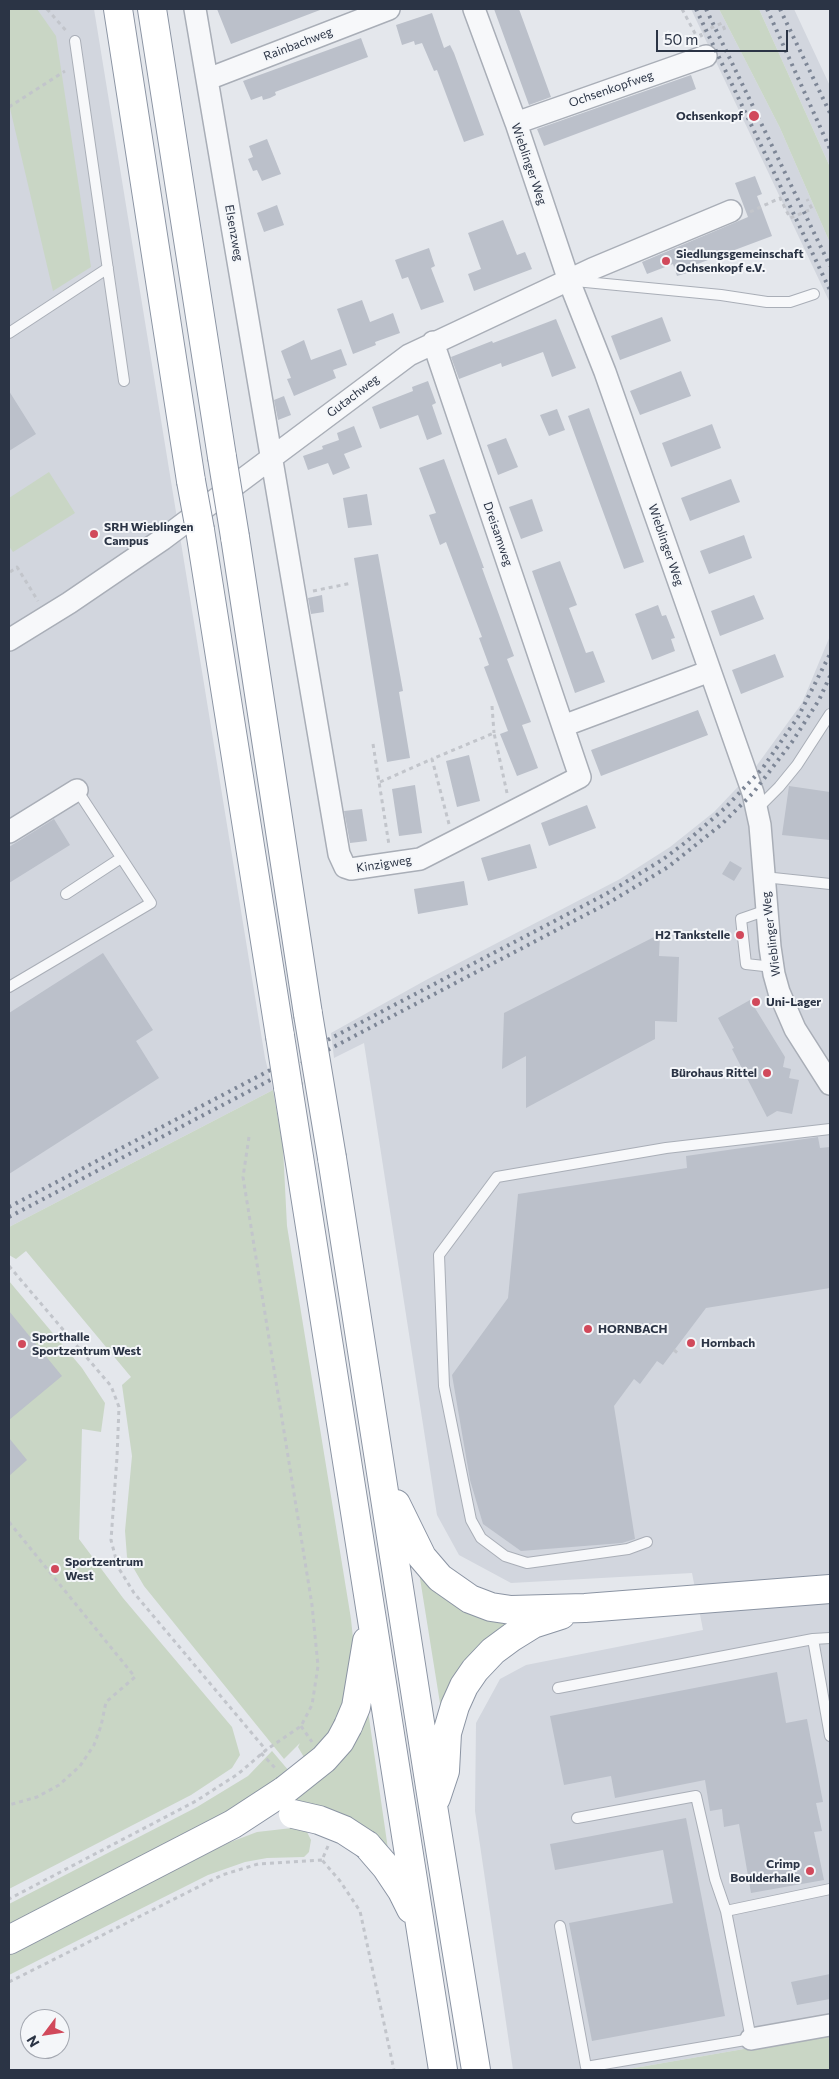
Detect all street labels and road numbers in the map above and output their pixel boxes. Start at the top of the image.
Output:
street label: Rainbachweg [262,24,334,64]
street label: Ochsenkopfweg [567,68,655,110]
street label: Wieblinger Weg [508,121,550,207]
street label: Elsenzweg [222,204,246,262]
street label: Gutachweg [324,372,382,420]
street label: Dreisamweg [480,500,516,568]
street label: Wieblinger Weg [645,502,687,588]
street label: Kinzigweg [355,853,413,875]
street label: Wieblinger Weg [759,891,783,977]

